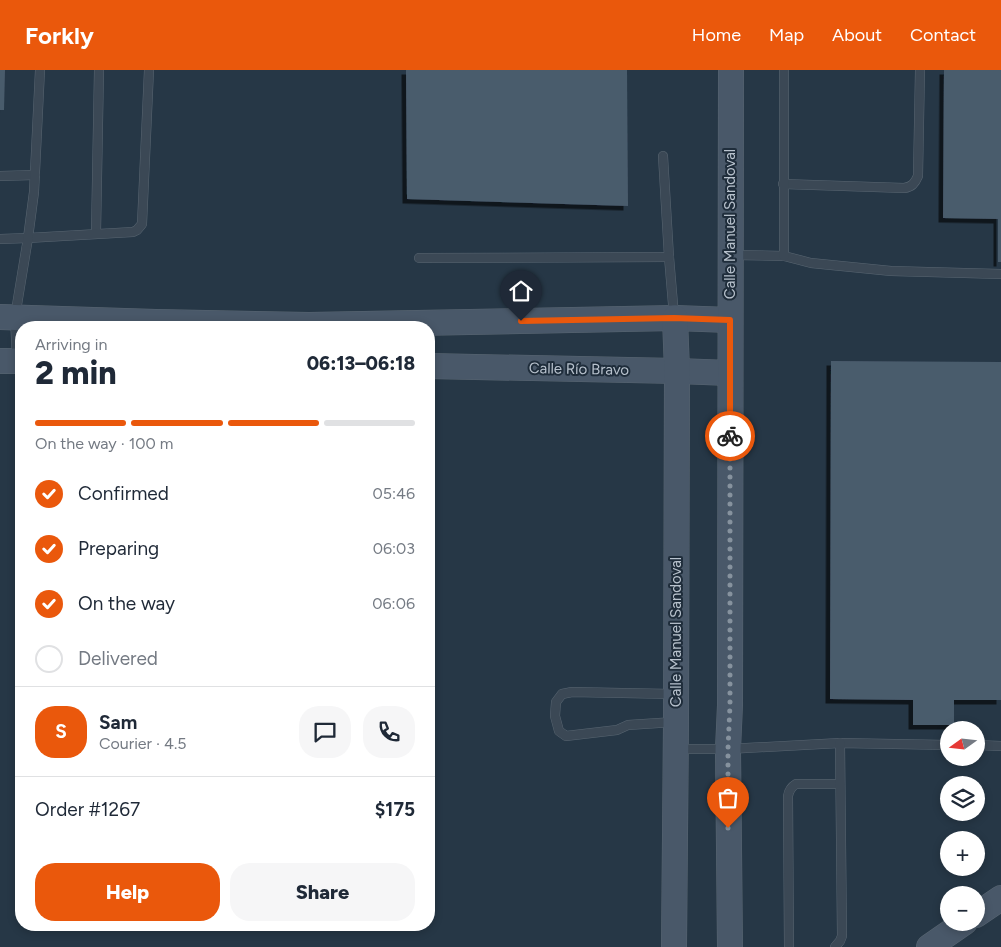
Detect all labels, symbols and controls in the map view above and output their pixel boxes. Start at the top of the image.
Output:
text: Forkly [25,21,94,50]
text: Home [692,24,741,46]
text: Map [769,24,804,46]
text: About [832,24,882,46]
text: Contact [910,24,976,46]
street label: Calle Manuel Sandoval [721,149,739,299]
pin [500,270,542,321]
icon: home [507,277,535,305]
text: Arriving in [35,335,107,354]
text: 06:13–06:18 [307,352,415,375]
text: 2 min [35,354,117,392]
street label: Calle Río Bravo [529,359,630,379]
courier [705,411,755,461]
icon: bike [716,422,744,450]
text: On the way · 100 m [35,434,173,453]
icon: check [35,480,63,508]
text: Confirmed [78,482,169,505]
text: 05:46 [373,484,415,503]
icon: check [35,535,63,563]
text: Preparing [78,537,159,560]
text: 06:03 [373,539,415,558]
street label: Calle Manuel Sandoval [667,557,685,707]
icon: check [35,590,63,618]
text: On the way [78,592,175,615]
text: 06:06 [372,594,415,613]
text: Delivered [78,647,158,670]
button: chat [299,706,351,758]
button: phone [363,706,415,758]
text: Sam [99,711,137,734]
text: S [55,720,67,743]
north arrow [940,721,985,766]
map controls [940,721,985,931]
text: Courier · 4.5 [99,734,186,753]
button: layers [940,776,985,821]
pin [707,777,749,828]
icon: bag [714,784,742,812]
text: Order #1267 [35,798,140,821]
text: $175 [375,798,415,821]
button: + [940,831,985,876]
button: Help [35,863,220,921]
button: Share [230,863,415,921]
button: − [940,886,985,931]

